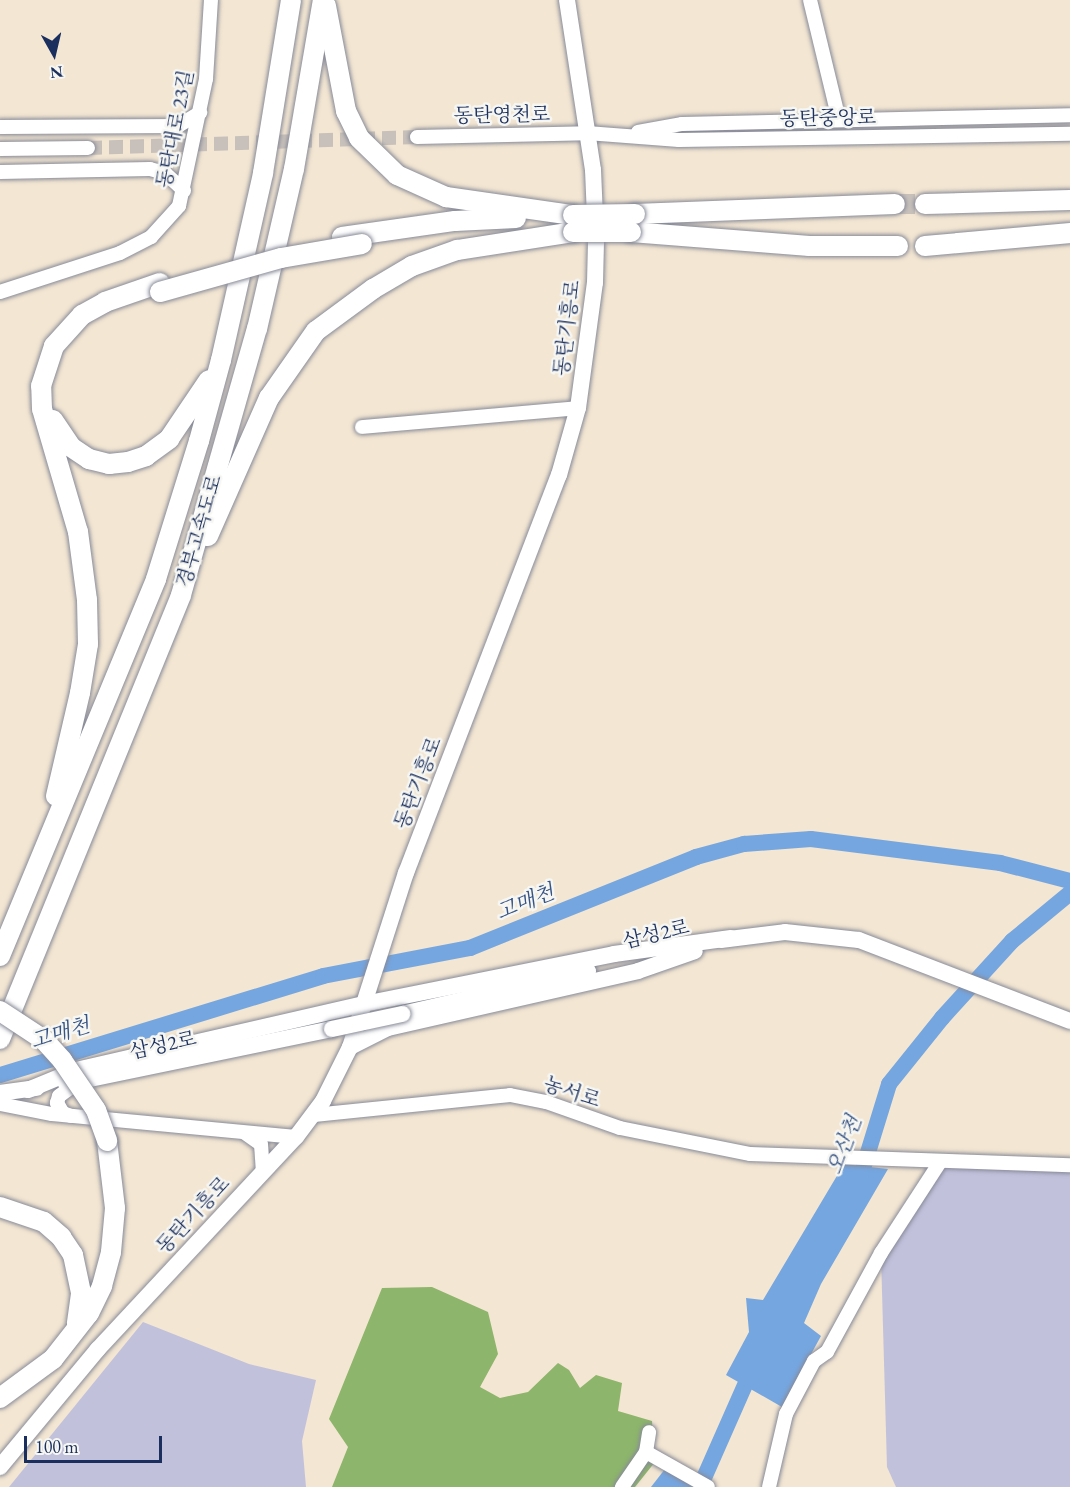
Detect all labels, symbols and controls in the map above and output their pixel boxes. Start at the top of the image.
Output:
north arrow [24,24,84,84]
text: N [49,61,64,84]
street label: 동탄대로 23길 [152,68,198,190]
street label: 동탄영천로 [453,102,551,128]
street label: 동탄중앙로 [779,105,877,131]
street label: 동탄기흥로 [549,279,585,377]
street label: 경부고속도로 [171,472,227,590]
street label: 동탄기흥로 [389,734,447,832]
water label: 고매천 [492,879,558,925]
street label: 삼성2로 [620,915,692,953]
water label: 고매천 [27,1012,93,1054]
street label: 삼성2로 [127,1026,199,1064]
street label: 농서로 [541,1072,603,1112]
water label: 오산천 [821,1112,867,1178]
street label: 동탄기흥로 [151,1171,235,1259]
scale bar [27,1424,165,1462]
text: 100 m [35,1435,79,1458]

